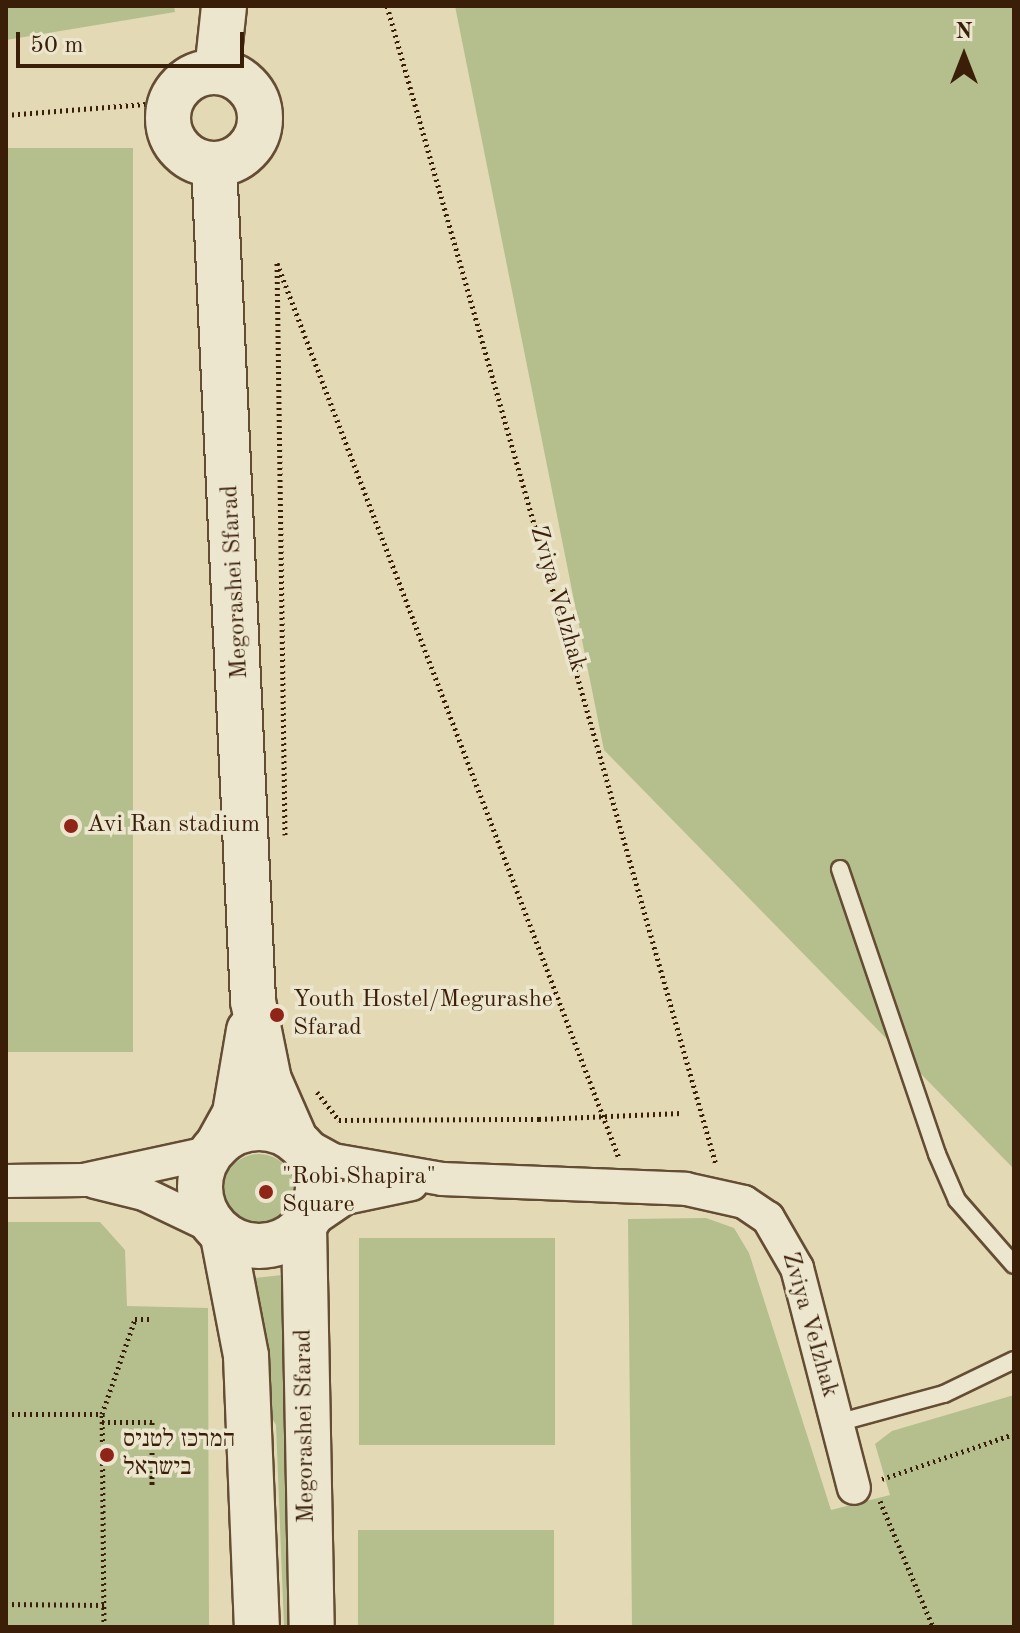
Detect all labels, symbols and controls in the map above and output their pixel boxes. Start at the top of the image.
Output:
scale bar [20,16,248,66]
north arrow [924,16,1004,96]
text: N [956,21,972,43]
text: 50 m [30,34,84,58]
street label: Megorashei Sfarad [217,484,255,680]
street label: Zviya VeIzhak [522,523,592,675]
place label: Avi Ran stadium [87,812,260,840]
marker: Avi Ran stadium [62,817,80,835]
place label: Youth Hostel/Megurashe Sfarad [293,987,553,1043]
marker: Youth Hostel/Megurashe Sfarad [268,1006,286,1024]
place label: "Robi Shapira" Square [282,1164,436,1220]
marker: "Robi Shapira" Square [257,1183,275,1201]
street label: Zviya VeIzhak [774,1249,844,1401]
street label: Megorashei Sfarad [290,1329,322,1523]
place label: המרכז לטניס בישראל [123,1427,235,1483]
marker: המרכז לטניס בישראל [98,1446,116,1464]

